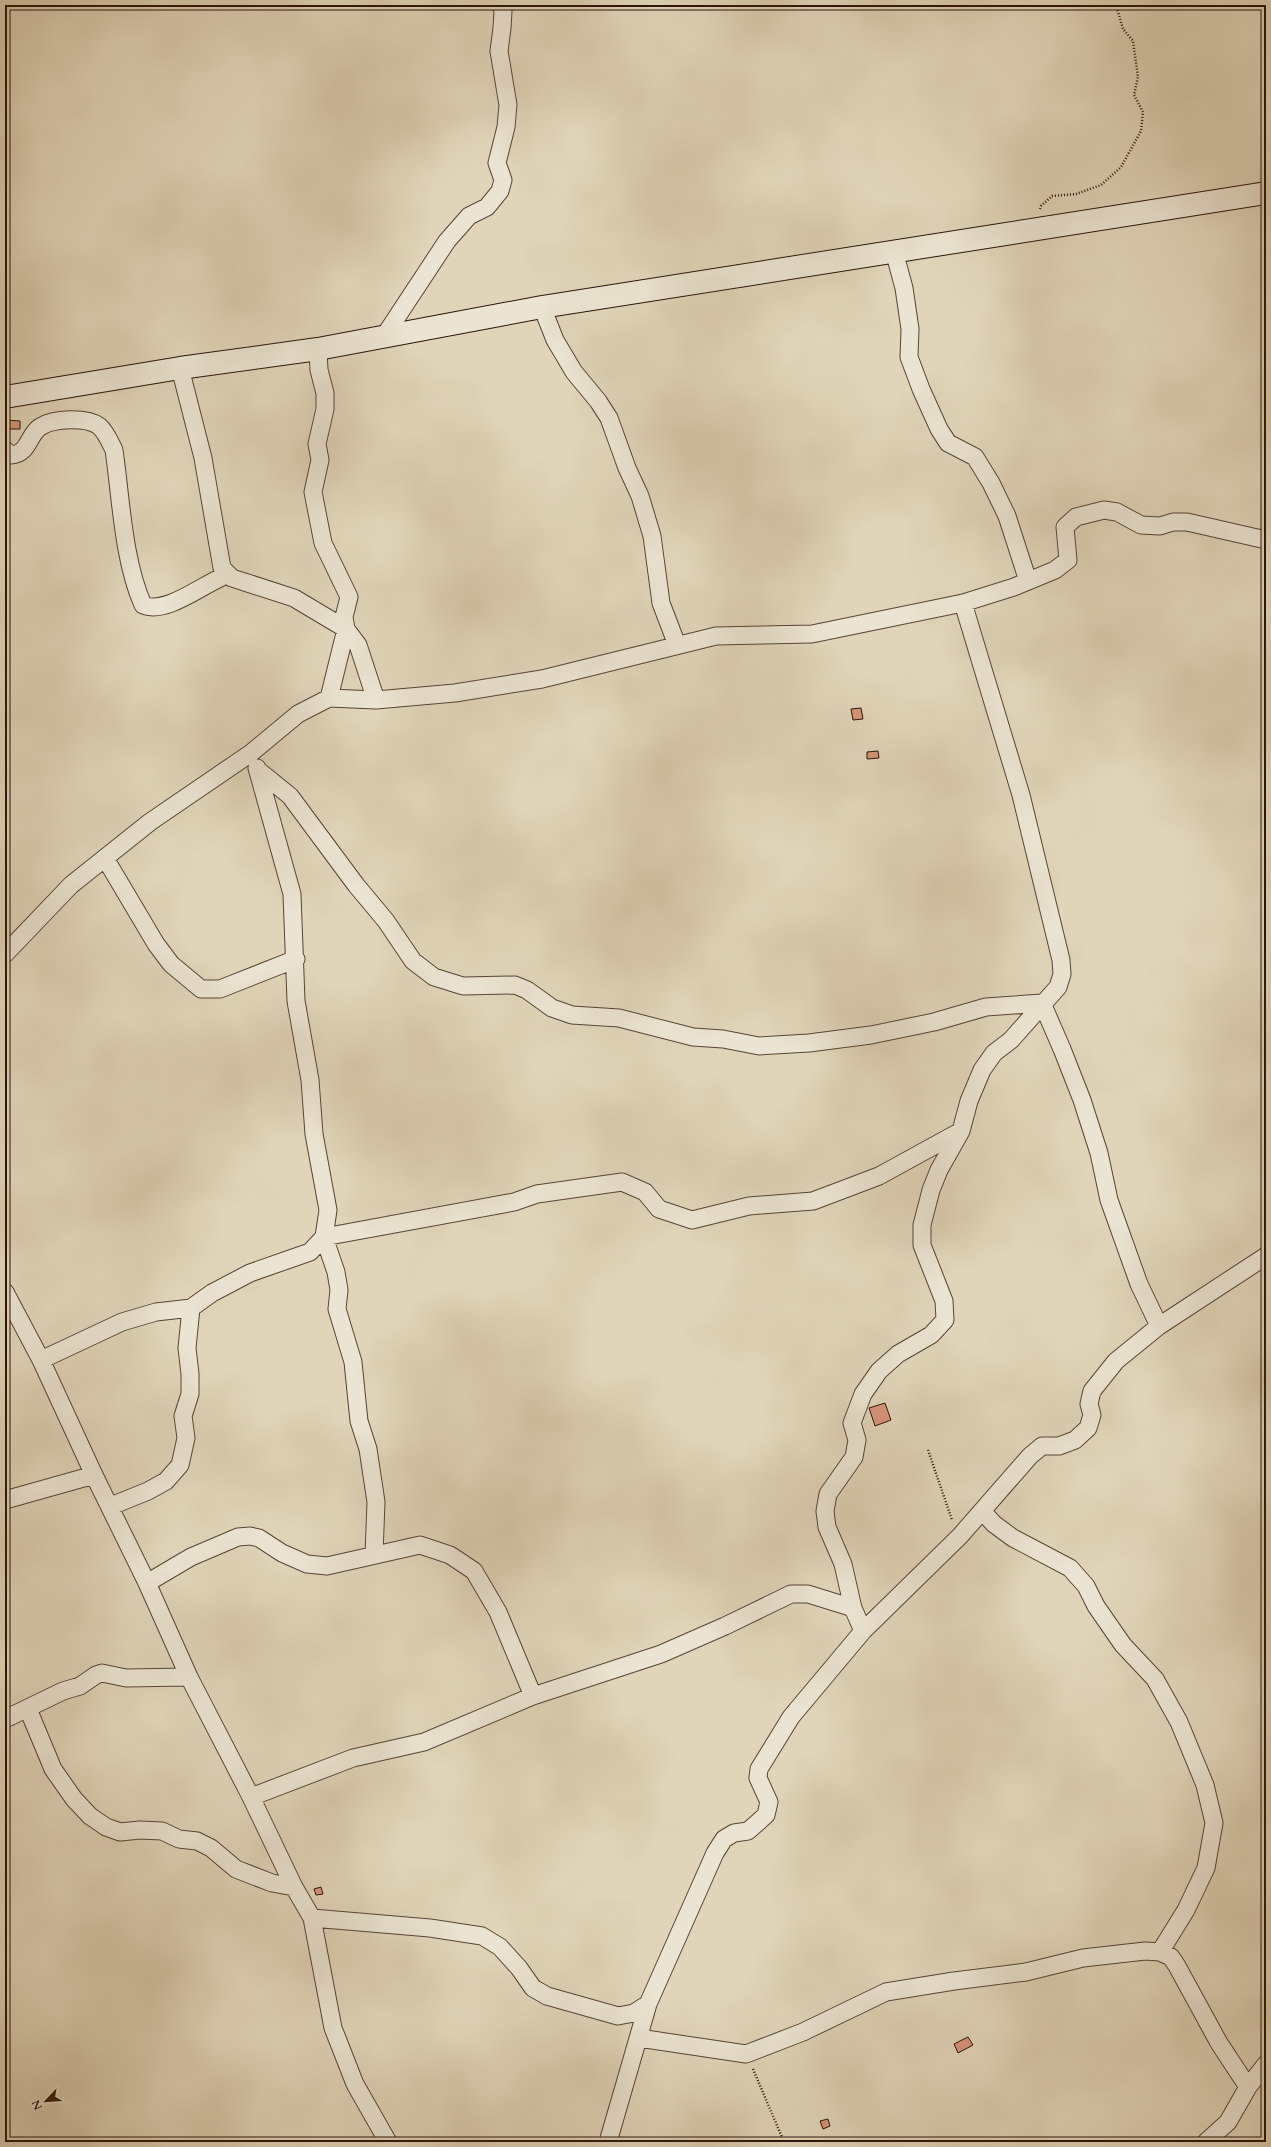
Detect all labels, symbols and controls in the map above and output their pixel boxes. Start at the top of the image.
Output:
north arrow [26,2081,66,2121]
text: N [28,2097,46,2113]

